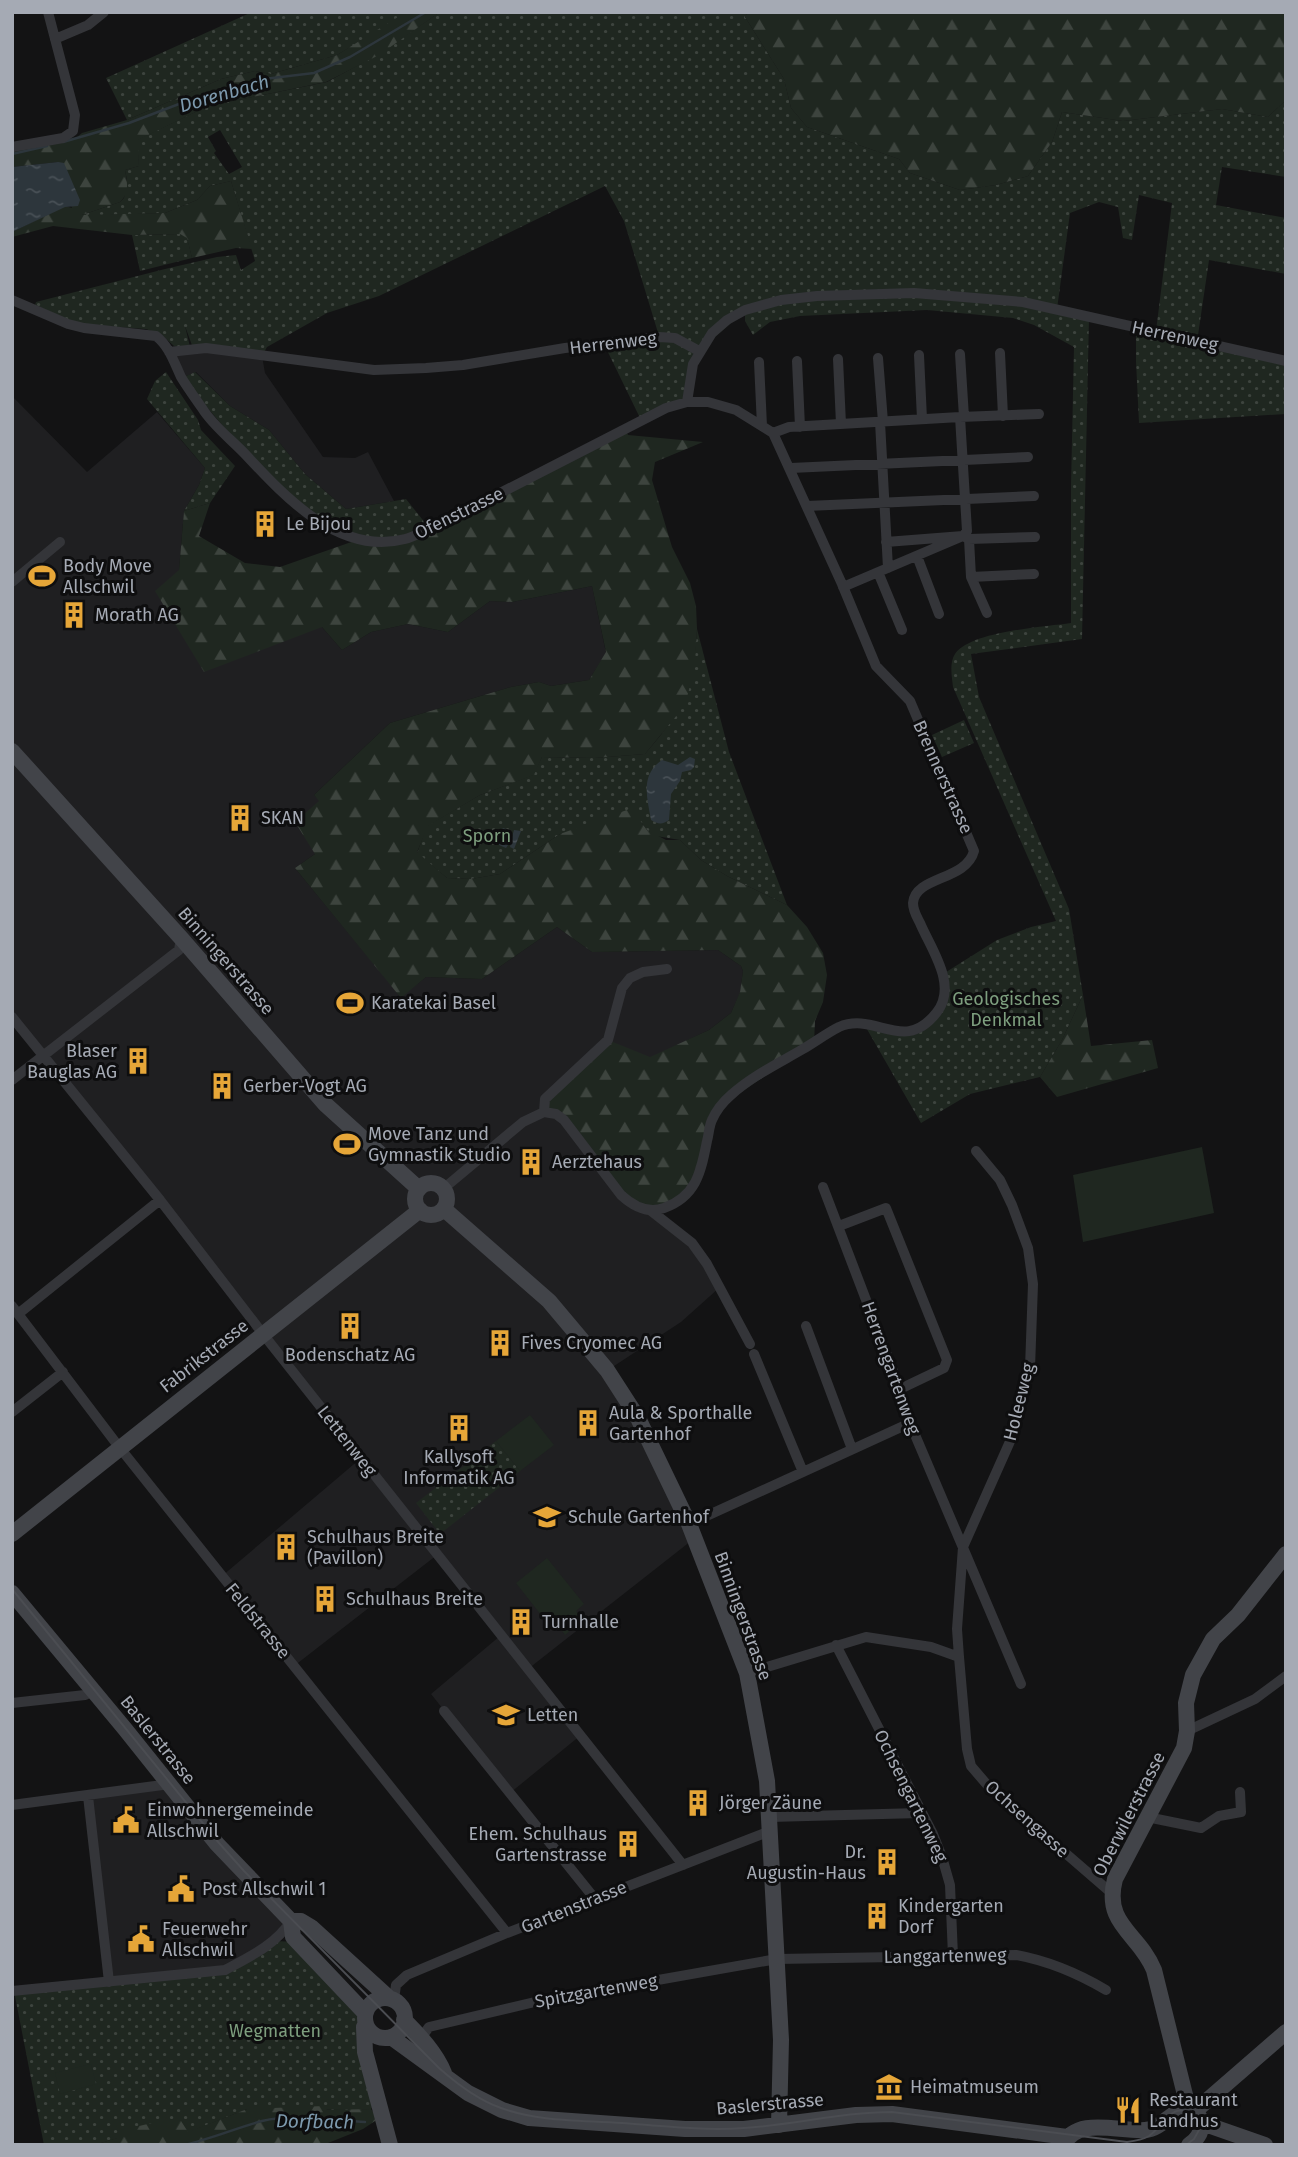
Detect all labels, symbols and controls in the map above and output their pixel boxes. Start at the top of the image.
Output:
water label: Dorenbach [177,70,272,117]
street label: Herrenweg [1130,316,1221,356]
street label: Herrenweg [568,327,659,359]
street label: Ofenstrasse [411,482,507,544]
building icon: Le Bijou [250,509,280,539]
place label: Le Bijou [286,513,351,535]
place label: Body Move Allschwil [63,555,152,598]
sports icon: Body Move Allschwil [27,561,57,591]
building icon: Morath AG [59,600,89,630]
place label: Morath AG [95,604,179,626]
street label: Brennerstrasse [908,717,978,837]
building icon: SKAN [225,803,255,833]
place label: SKAN [261,807,304,829]
park label: Sporn [463,825,511,847]
street label: Binningerstrasse [173,903,279,1019]
sports icon: Karatekai Basel [335,988,365,1018]
park label: Geologisches Denkmal [952,988,1060,1031]
place label: Karatekai Basel [371,992,496,1014]
place label: Blaser Bauglas AG [27,1040,117,1083]
building icon: Blaser Bauglas AG [123,1046,153,1076]
building icon: Gerber-Vogt AG [207,1071,237,1101]
place label: Gerber-Vogt AG [243,1075,367,1097]
place label: Move Tanz und Gymnastik Studio [368,1123,511,1166]
sports icon: Move Tanz und Gymnastik Studio [332,1129,362,1159]
building icon: Aerztehaus [516,1147,546,1177]
place label: Aerztehaus [552,1151,642,1173]
street label: Herrengartenweg [857,1298,926,1438]
building icon: Bodenschatz AG [335,1311,365,1341]
street label: Fabrikstrasse [155,1314,253,1398]
building icon: Fives Cryomec AG [485,1328,515,1358]
place label: Fives Cryomec AG [521,1332,662,1354]
place label: Bodenschatz AG [285,1344,415,1366]
street label: Holeeweg [999,1360,1039,1443]
street label: Lettenweg [313,1401,382,1481]
place label: Aula & Sporthalle Gartenhof [609,1402,752,1445]
building icon: Aula & Sporthalle Gartenhof [573,1408,603,1438]
building icon: Kallysoft Informatik AG [444,1413,474,1443]
place label: Kallysoft Informatik AG [403,1446,515,1489]
school or university icon: Schule Gartenhof [532,1502,562,1532]
place label: Schule Gartenhof [568,1506,711,1528]
place label: Schulhaus Breite (Pavillon) [307,1526,444,1569]
building icon: Schulhaus Breite (Pavillon) [271,1532,301,1562]
street label: Binningerstrasse [709,1549,777,1683]
street label: Feldstrasse [221,1579,295,1663]
building icon: Schulhaus Breite [310,1584,340,1614]
place label: Schulhaus Breite [346,1588,483,1610]
building icon: Turnhalle [506,1607,536,1637]
place label: Turnhalle [542,1611,619,1633]
street label: Baslerstrasse [115,1691,201,1789]
school or university icon: Letten [491,1700,521,1730]
place label: Letten [527,1704,578,1726]
street label: Ochsengartenweg [869,1726,953,1866]
street label: Oberwilerstrasse [1088,1748,1170,1880]
street label: Ochsengasse [980,1776,1074,1862]
building icon: Jörger Zäune [683,1788,713,1818]
place label: Jörger Zäune [719,1792,822,1814]
place label: Einwohnergemeinde Allschwil [147,1799,314,1842]
public building icon: Einwohnergemeinde Allschwil [111,1805,141,1835]
place label: Ehem. Schulhaus Gartenstrasse [469,1823,607,1866]
building icon: Ehem. Schulhaus Gartenstrasse [613,1829,643,1859]
place label: Dr. Augustin-Haus [747,1841,866,1884]
building icon: Dr. Augustin-Haus [872,1847,902,1877]
public building icon: Post Allschwil 1 [166,1874,196,1904]
street label: Gartenstrasse [518,1876,630,1938]
place label: Post Allschwil 1 [202,1878,326,1900]
place label: Kindergarten Dorf [898,1895,1004,1938]
building icon: Kindergarten Dorf [862,1901,892,1931]
place label: Feuerwehr Allschwil [162,1918,248,1961]
public building icon: Feuerwehr Allschwil [126,1924,156,1954]
street label: Langgartenweg [883,1944,1007,1968]
street label: Spitzgartenweg [533,1969,660,2013]
park label: Wegmatten [229,2020,321,2042]
museum icon: Heimatmuseum [874,2072,904,2102]
place label: Heimatmuseum [910,2076,1039,2098]
street label: Baslerstrasse [715,2088,825,2120]
place label: Restaurant Landhus [1149,2089,1238,2132]
restaurant icon: Restaurant Landhus [1113,2095,1143,2125]
water label: Dorfbach [276,2109,354,2134]

